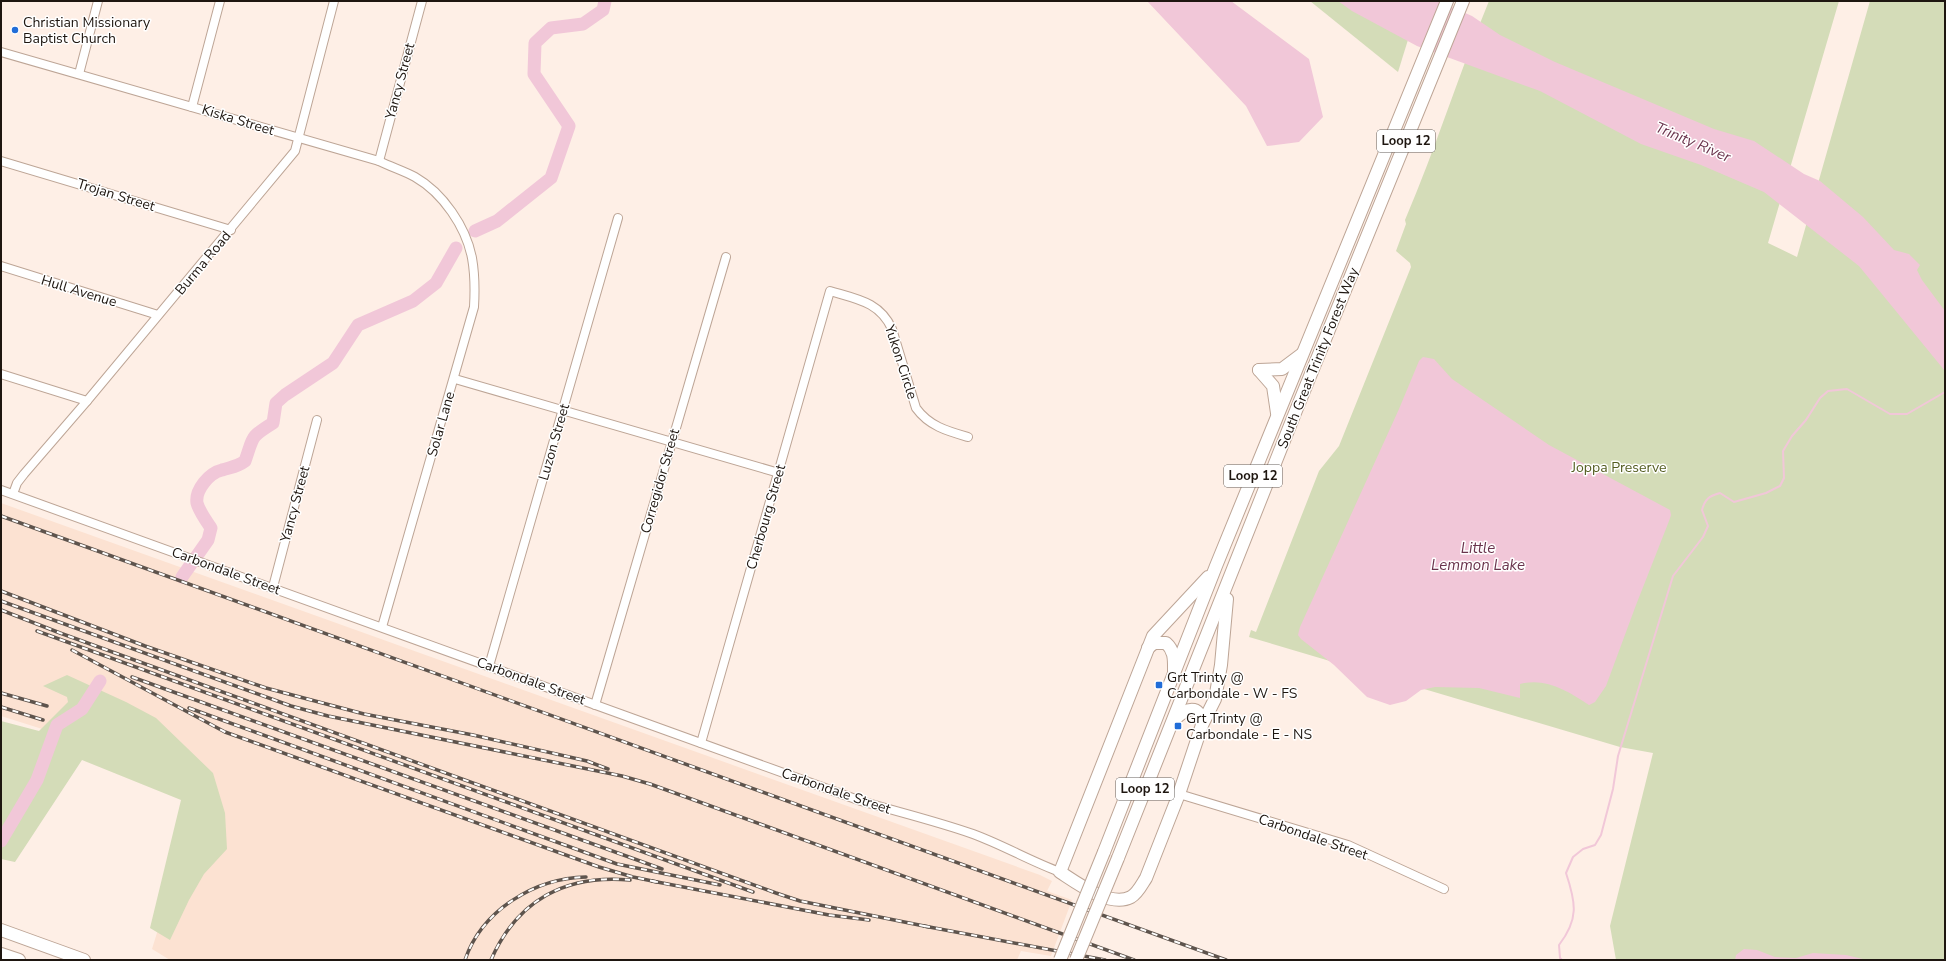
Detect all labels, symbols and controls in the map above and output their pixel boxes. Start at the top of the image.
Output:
place label: Christian Missionary Baptist Church [23,13,151,48]
marker: Christian Missionary Baptist Church [10,25,20,35]
street label: Yancy Street [380,41,419,122]
street label: Kiska Street [199,100,277,140]
water label: Trinity River [1652,117,1734,167]
road number: Loop 12 [1377,130,1435,152]
street label: Trojan Street [75,174,157,216]
street label: Burma Road [171,227,235,299]
street label: South Great Trinity Forest Way [1273,264,1363,451]
street label: Hull Avenue [39,271,119,311]
street label: Yukon Circle [880,322,922,402]
street label: Solar Lane [423,389,459,459]
street label: Luzon Street [534,401,574,483]
street label: Corregidor Street [636,426,684,536]
park label: Joppa Preserve [1571,458,1666,477]
street label: Cherbourg Street [742,462,790,572]
street label: Yancy Street [275,464,314,545]
road number: Loop 12 [1224,465,1282,487]
water label: Little Lemmon Lake [1431,538,1525,575]
street label: Carbondale Street [169,543,283,600]
street label: Carbondale Street [474,653,588,710]
place label: Grt Trinty @ Carbondale - W - FS [1167,668,1298,703]
marker: Grt Trinty @ Carbondale - W - FS [1154,680,1164,690]
place label: Grt Trinty @ Carbondale - E - NS [1186,709,1312,744]
marker: Grt Trinty @ Carbondale - E - NS [1173,721,1183,731]
street label: Carbondale Street [779,763,893,819]
road number: Loop 12 [1116,778,1174,800]
street label: Carbondale Street [1256,809,1370,865]

